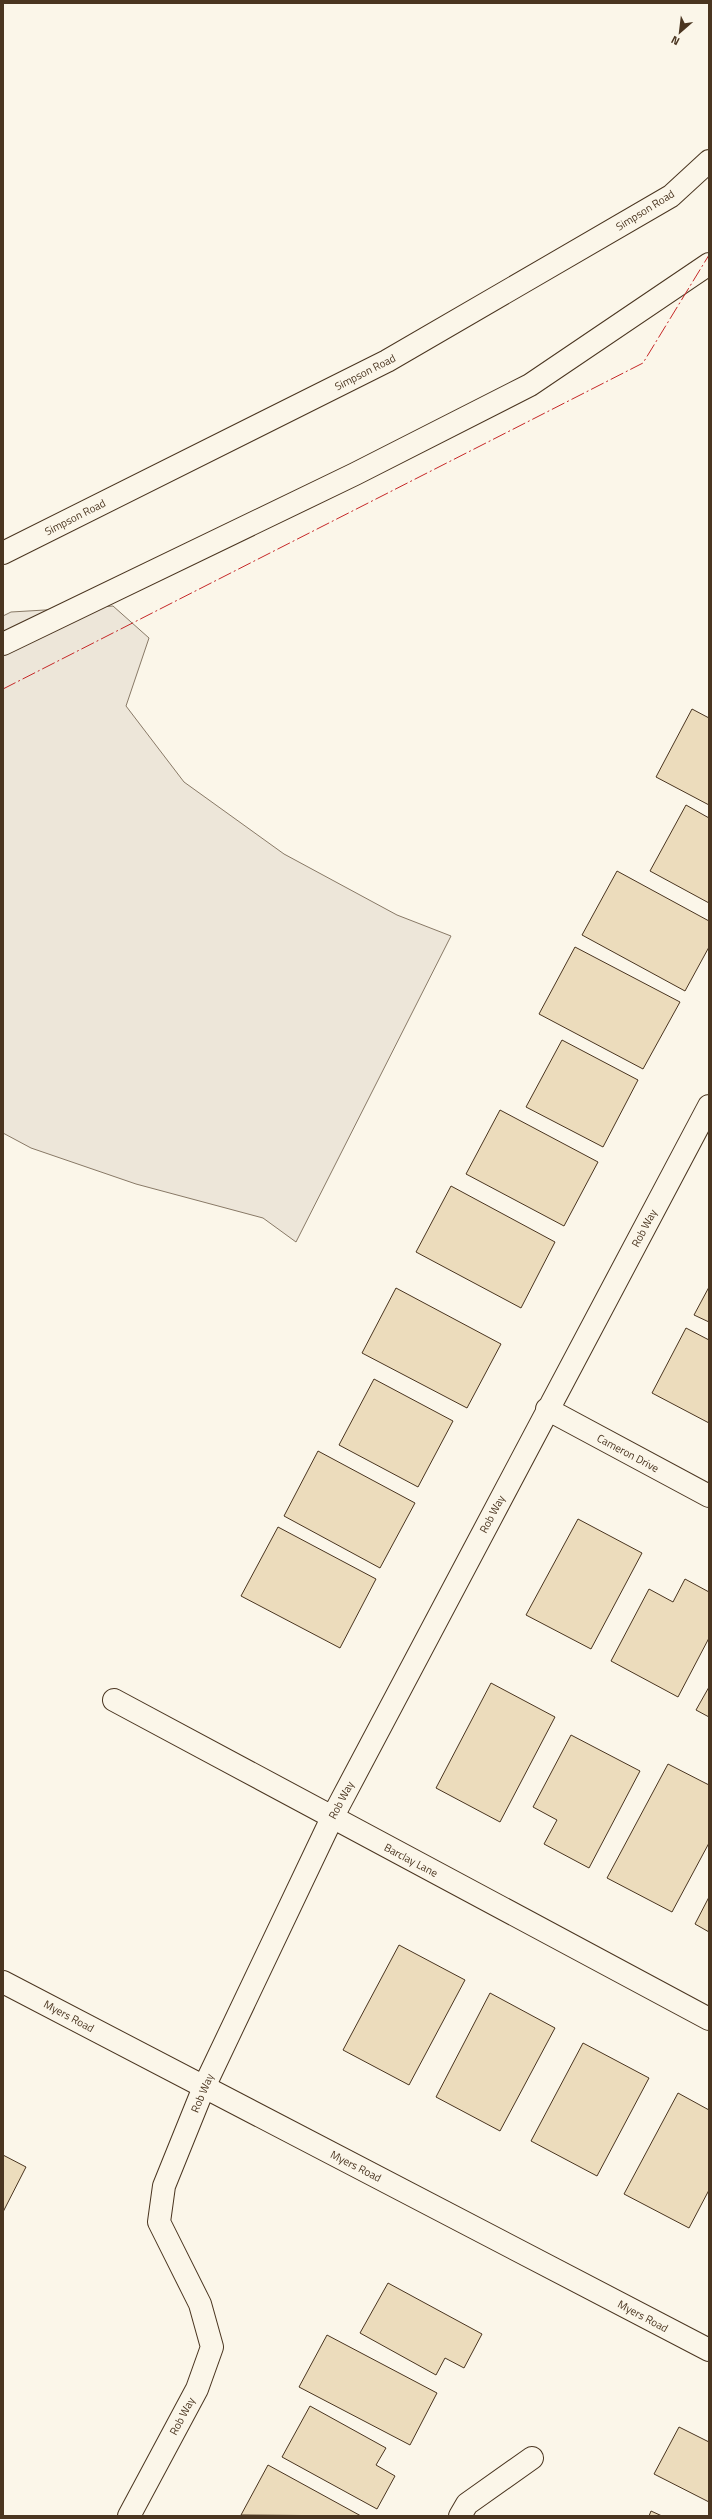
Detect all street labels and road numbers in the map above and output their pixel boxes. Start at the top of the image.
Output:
street label: Simpson Road [613,186,678,234]
street label: Simpson Road [332,350,398,394]
street label: Simpson Road [42,495,108,539]
street label: Rob Way [627,1206,661,1250]
street label: Cameron Drive [594,1430,662,1476]
street label: Rob Way [475,1492,509,1536]
street label: Rob Way [324,1778,358,1822]
street label: Barclay Lane [381,1839,441,1881]
street label: Myers Road [41,1996,97,2036]
street label: Rob Way [187,2070,218,2115]
street label: Myers Road [328,2146,384,2186]
street label: Myers Road [615,2296,671,2336]
street label: Rob Way [165,2394,199,2438]

